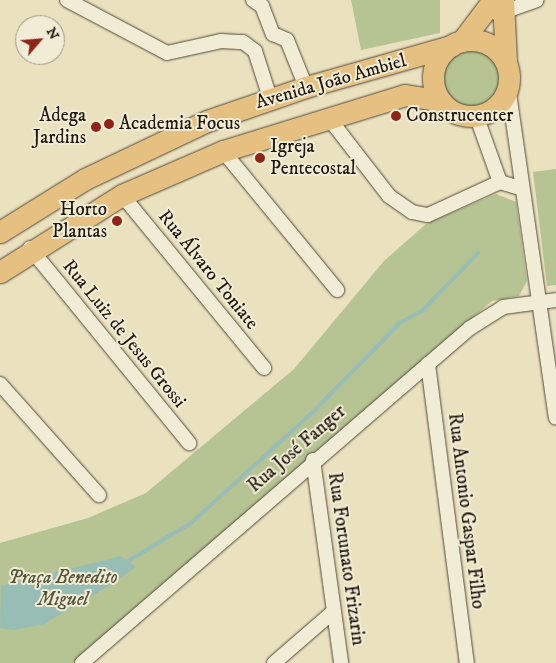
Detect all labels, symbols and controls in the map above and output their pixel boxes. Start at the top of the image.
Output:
north arrow [15,15,65,65]
text: N [42,24,63,43]
street label: Avenida João Ambiel [253,50,409,114]
place label: Adega Jardins [33,105,86,149]
place label: Construcenter [406,105,513,127]
marker: Construcenter [390,110,402,122]
place label: Academia Focus [119,113,240,135]
marker: Academia Focus [103,118,115,130]
marker: Adega Jardins [90,121,102,133]
place label: Igreja Pentecostal [270,136,356,180]
marker: Igreja Pentecostal [254,152,266,164]
place label: Horto Plantas [52,199,107,243]
street label: Rua Álvaro Toniate [153,206,263,334]
marker: Horto Plantas [111,215,123,227]
street label: Rua Luiz de Jesus Grossi [57,255,191,413]
street label: Rua José Fanger [244,400,350,498]
street label: Rua Antonio Gaspar Filho [443,412,489,610]
street label: Rua Fortunato Frizarin [323,471,369,647]
park label: Praça Benedito Miguel [8,567,118,611]

